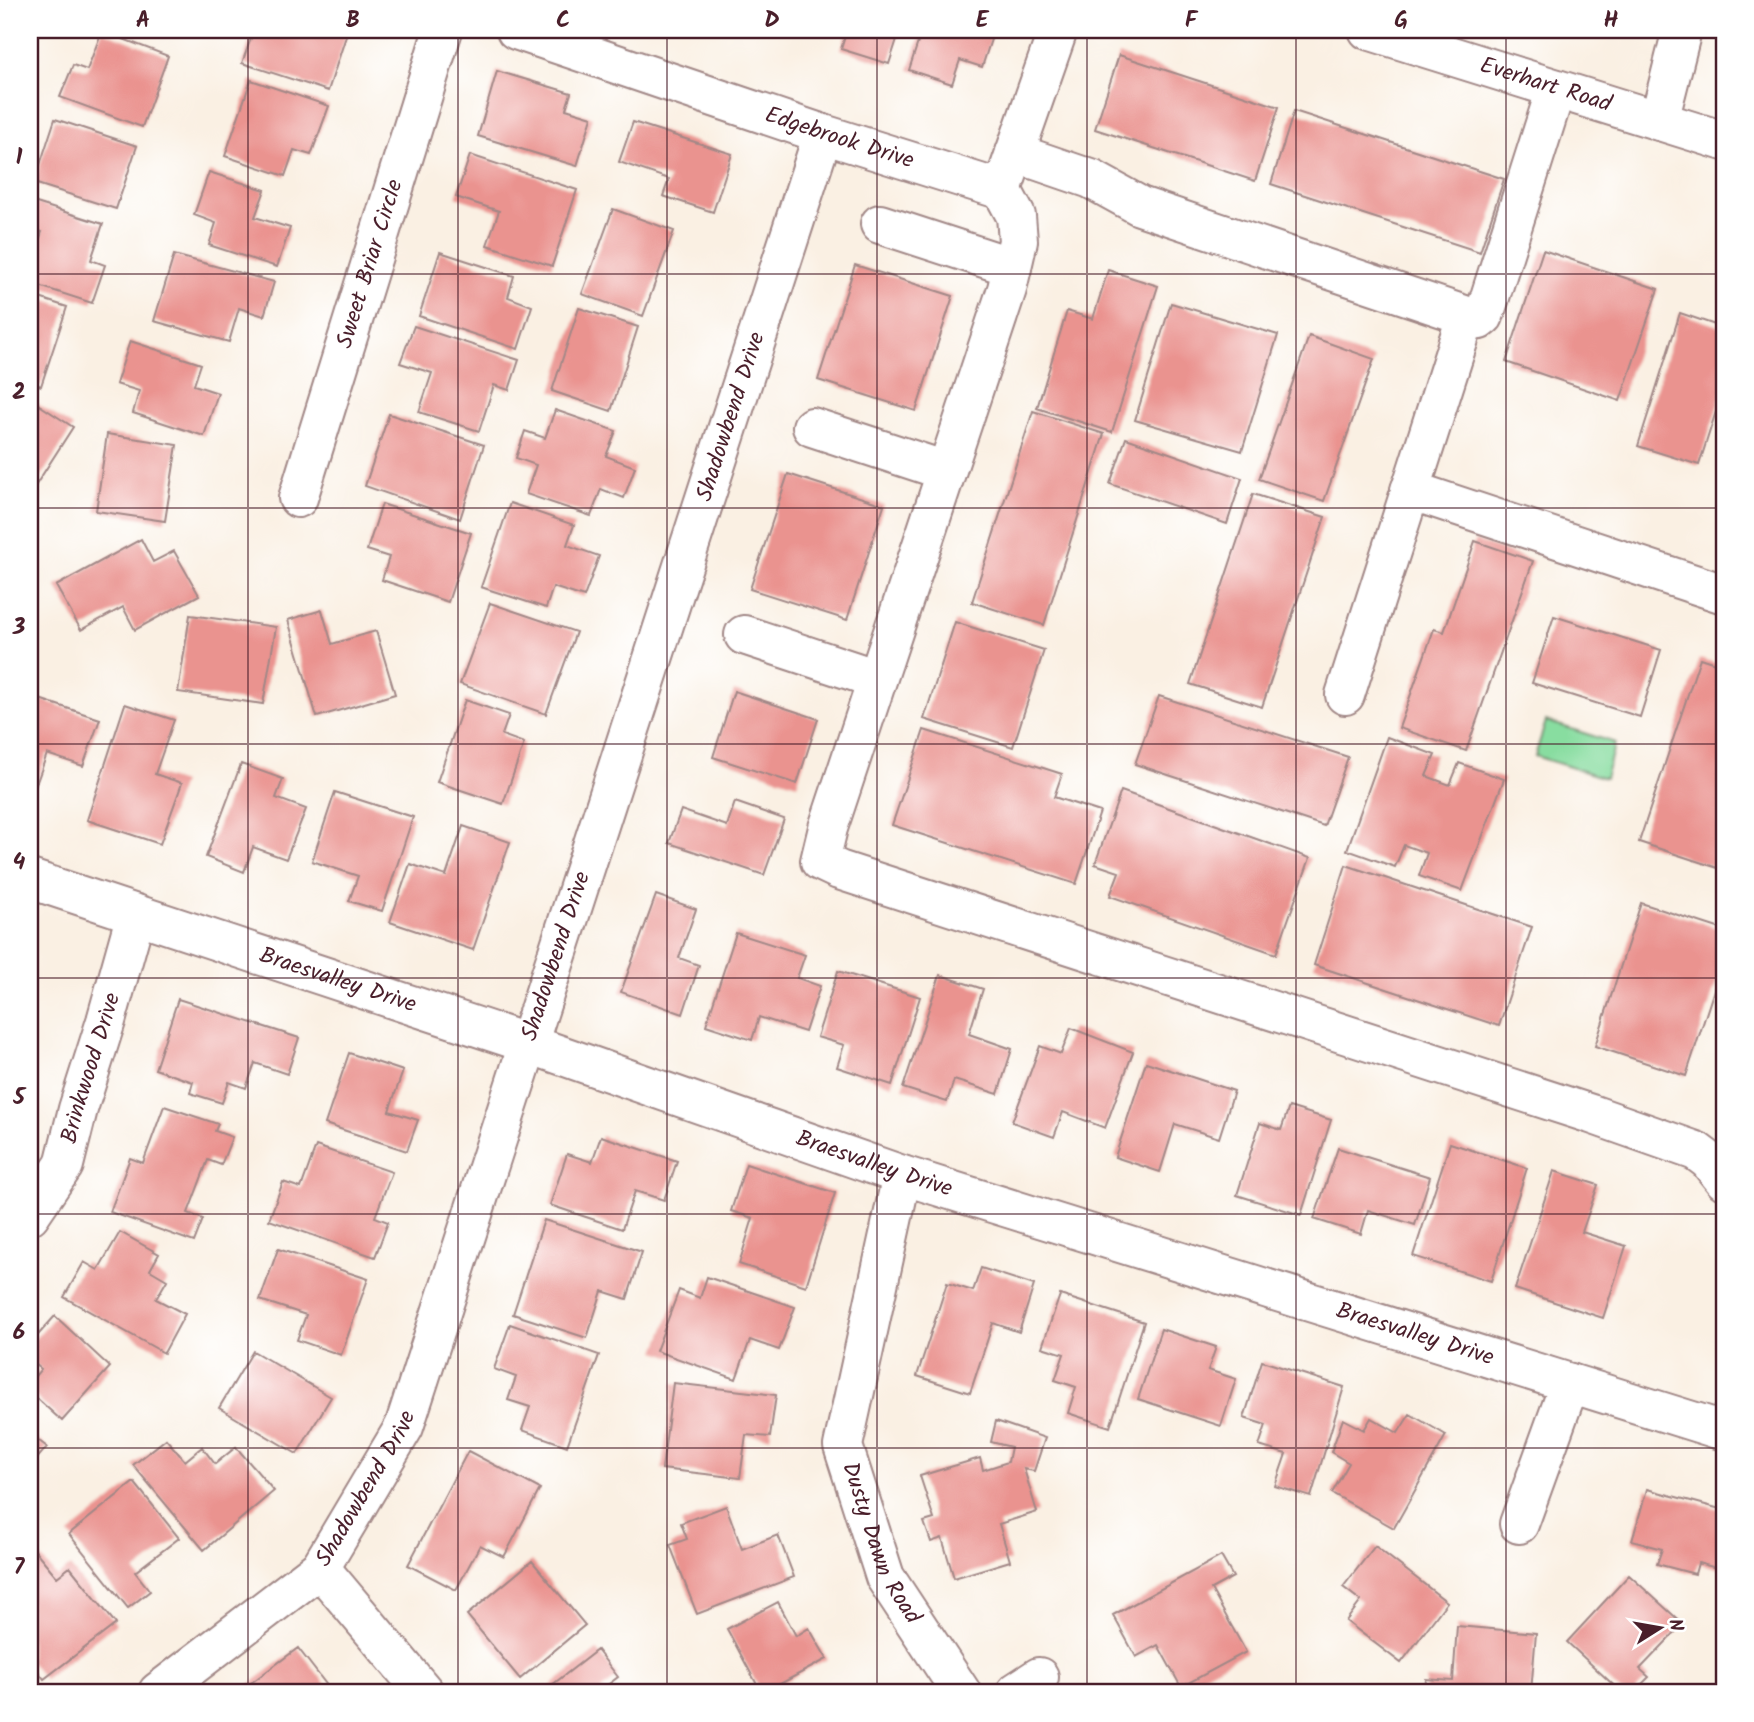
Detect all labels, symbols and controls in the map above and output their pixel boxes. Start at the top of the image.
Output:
text: A [136,3,150,39]
text: B [346,3,360,39]
text: C [556,3,570,39]
text: D [764,3,780,39]
text: E [976,3,990,39]
text: F [1185,3,1199,39]
text: G [1394,3,1408,39]
text: H [1604,3,1619,39]
street label: Everhart Road [1475,48,1616,123]
street label: Edgebrook Drive [760,98,918,179]
text: 1 [16,140,23,176]
street label: Sweet Briar Circle [327,175,414,353]
street label: Shadowbend Drive [687,327,776,506]
text: 2 [12,375,26,411]
text: 3 [12,610,26,646]
text: 4 [13,845,26,881]
street label: Shadowbend Drive [512,867,601,1046]
street label: Braesvalley Drive [254,938,421,1023]
street label: Brinkwood Drive [52,989,131,1147]
text: 5 [12,1080,27,1116]
street label: Braesvalley Drive [791,1121,957,1208]
street label: Braesvalley Drive [1331,1293,1498,1376]
text: 6 [13,1315,25,1351]
street label: Shadowbend Drive [307,1406,426,1574]
street label: Dusty Dawn Road [831,1458,930,1632]
text: 7 [14,1550,26,1586]
north arrow [1624,1592,1694,1662]
text: N [1659,1616,1691,1634]

